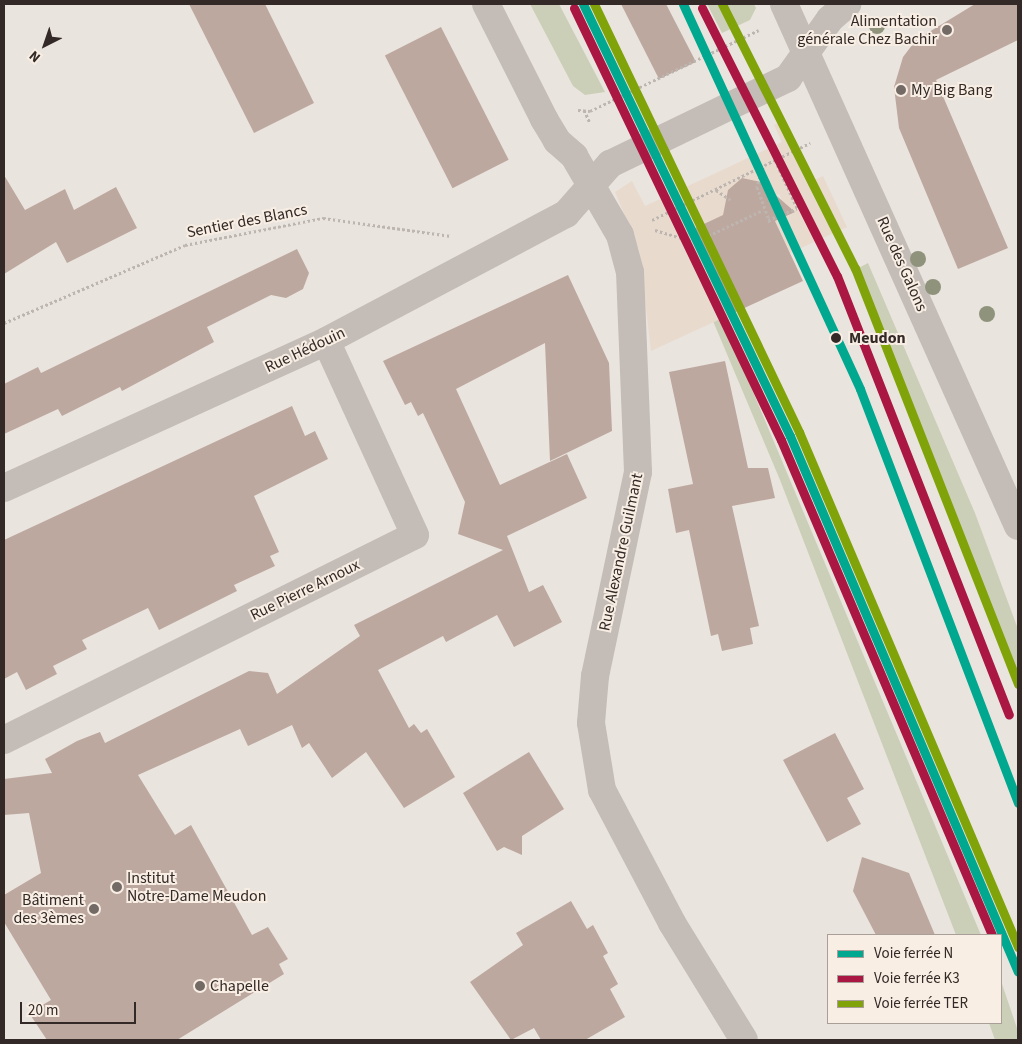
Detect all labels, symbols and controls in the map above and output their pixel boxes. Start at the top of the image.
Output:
place label: Alimentation générale Chez Bachir [797,11,937,49]
north arrow [20,20,70,70]
marker: Alimentation générale Chez Bachir [941,24,953,36]
text: N [25,46,45,67]
place label: My Big Bang [911,80,992,100]
marker: My Big Bang [895,84,907,96]
street label: Sentier des Blancs [185,200,309,242]
street label: Rue des Galons [873,214,931,314]
street label: Rue Hédouin [262,323,348,377]
place label: Meudon [849,328,906,348]
marker: Meudon [827,329,845,347]
street label: Rue Alexandre Guilmant [595,471,647,633]
street label: Rue Pierre Arnoux [247,555,363,625]
place label: Institut Notre-Dame Meudon [127,868,266,906]
marker: Institut Notre-Dame Meudon [111,881,123,893]
place label: Bâtiment des 3èmes [13,890,84,928]
marker: Bâtiment des 3èmes [88,903,100,915]
legend [827,934,1002,1024]
text: Voie ferrée N [874,943,953,964]
text: Voie ferrée K3 [874,968,960,989]
place label: Chapelle [210,976,269,996]
marker: Chapelle [194,980,206,992]
scale bar [22,992,139,1024]
text: Voie ferrée TER [874,993,968,1014]
text: 20 m [28,1000,58,1021]

